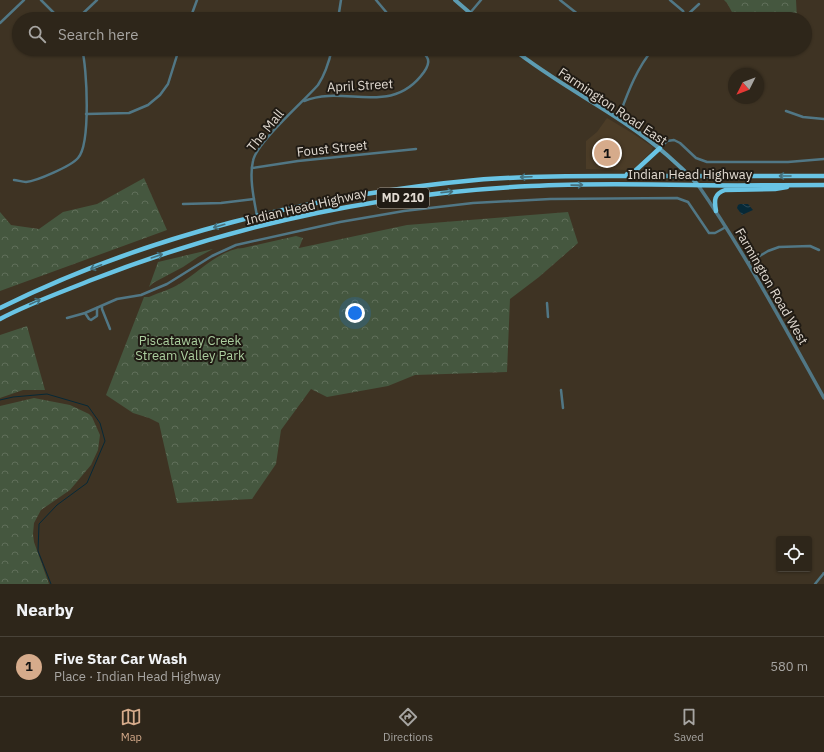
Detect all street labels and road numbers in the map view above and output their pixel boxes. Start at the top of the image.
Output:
street label: Farmington Road East [555,64,670,149]
street label: April Street [327,75,394,96]
street label: The Mall [243,105,288,155]
street label: Foust Street [296,136,368,161]
street label: Indian Head Highway [628,166,753,183]
street label: Indian Head Highway [244,184,369,229]
road number: MD 210 [377,188,429,208]
street label: Farmington Road West [731,225,812,348]

